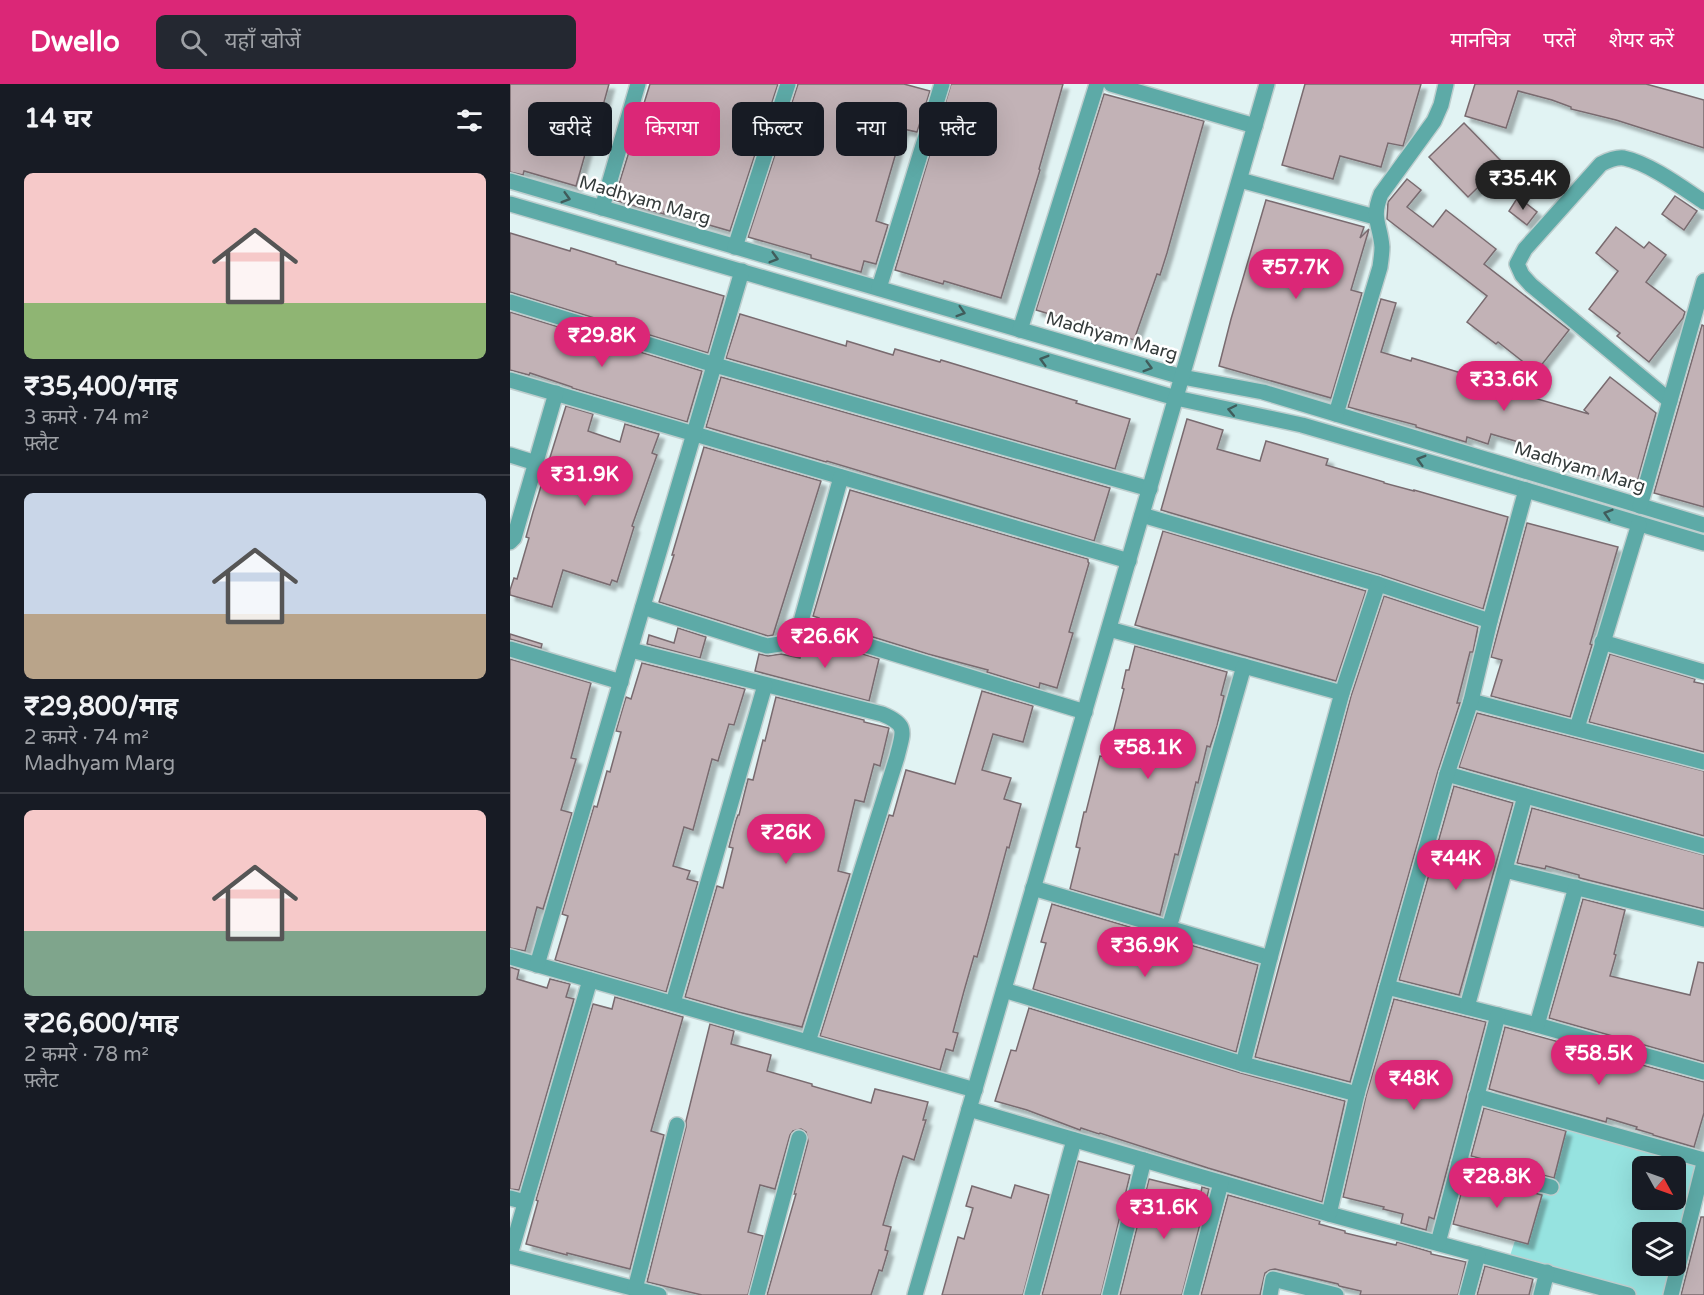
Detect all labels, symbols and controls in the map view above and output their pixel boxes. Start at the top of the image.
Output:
search box [156,15,576,69]
text: Dwello [30,25,120,59]
icon: search [177,26,210,59]
text: यहाँ खोजें [225,28,301,54]
text: मानचित्र [1450,28,1510,53]
text: परतें [1543,28,1576,53]
text: शेयर करें [1609,28,1674,53]
chip: खरीदें [528,102,612,156]
chip: किराया [624,102,720,156]
chip: फ़िल्टर [732,102,824,156]
chip: नया [836,102,907,156]
chip: फ़्लैट [919,102,997,156]
text: 14 घर [24,103,92,134]
icon: filters [453,104,486,137]
pin: ₹35.4K [1474,160,1572,211]
text: ₹35.4K [1489,167,1557,191]
street label: Madhyam Marg [577,171,713,229]
one-way arrow [560,191,571,203]
icon: home [201,212,309,320]
pin: ₹57.7K [1247,249,1345,300]
one-way arrow [769,250,779,263]
text: ₹57.7K [1263,256,1329,280]
one-way arrow [955,305,966,317]
street label: Madhyam Marg [1044,307,1180,365]
pin: ₹29.8K [553,317,651,368]
text: ₹29.8K [568,324,636,348]
one-way arrow [1039,355,1050,367]
one-way arrow [1142,360,1153,372]
pin: ₹33.6K [1455,361,1553,412]
text: ₹33.6K [1470,368,1538,392]
text: ₹35,400/माह [24,371,178,402]
one-way arrow [1227,405,1237,418]
text: 3 कमरे · 74 m² [24,406,149,430]
text: फ़्लैट [24,432,59,456]
street label: Madhyam Marg [1512,437,1648,497]
one-way arrow [1416,454,1426,467]
pin: ₹31.9K [536,456,634,507]
text: ₹31.9K [551,463,619,487]
one-way arrow [1603,509,1614,521]
icon: home [201,532,309,640]
pin: ₹26.6K [776,618,874,669]
text: ₹26.6K [791,625,859,649]
text: ₹29,800/माह [24,691,178,722]
text: 2 कमरे · 74 m² [24,726,149,750]
pin: ₹58.1K [1099,729,1197,780]
text: ₹58.1K [1114,736,1182,760]
text: Madhyam Marg [24,752,175,776]
pin: ₹26K [750,814,822,865]
text: ₹26K [761,821,811,845]
pin: ₹44K [1420,840,1492,891]
text: ₹44K [1431,847,1481,871]
icon: home [201,849,309,957]
pin: ₹36.9K [1096,927,1194,978]
text: ₹36.9K [1111,934,1179,958]
text: ₹26,600/माह [24,1008,178,1039]
pin: ₹58.5K [1550,1035,1648,1086]
text: ₹58.5K [1565,1042,1633,1066]
text: 2 कमरे · 78 m² [24,1043,149,1067]
pin: ₹48K [1378,1060,1450,1111]
text: ₹48K [1389,1067,1439,1091]
text: फ़्लैट [24,1069,59,1093]
north arrow [1632,1156,1686,1210]
map controls [1632,1156,1686,1276]
pin: ₹28.8K [1448,1158,1546,1209]
text: ₹28.8K [1463,1165,1531,1189]
pin: ₹31.6K [1115,1189,1213,1240]
text: ₹31.6K [1130,1196,1198,1220]
button: layers [1632,1222,1686,1276]

